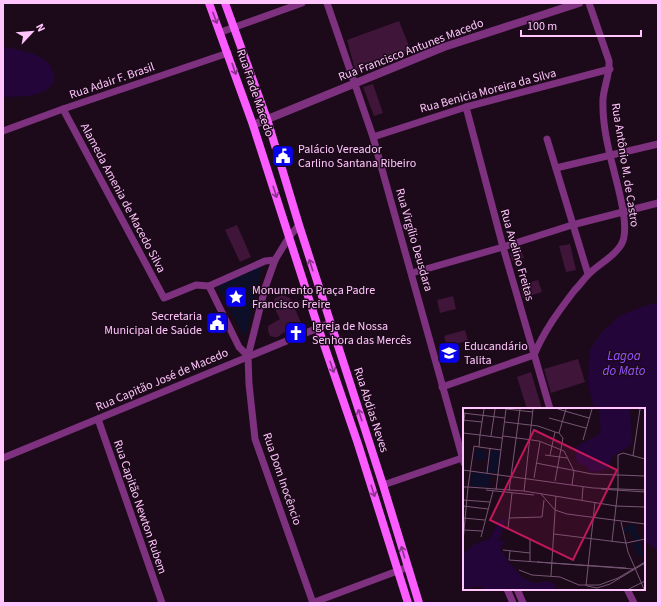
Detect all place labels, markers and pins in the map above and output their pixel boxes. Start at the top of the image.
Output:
place label: Palácio Vereador Carlino Santana Ribeiro [298,141,416,172]
public building icon: Palácio Vereador Carlino Santana Ribeiro [270,143,296,169]
place label: Monumento Praça Padre Francisco Freire [252,282,375,313]
place icon: Monumento Praça Padre Francisco Freire [223,284,249,310]
place label: Secretaria Municipal de Saúde [104,308,202,339]
public building icon: Secretaria Municipal de Saúde [204,310,230,336]
place label: Igreja de Nossa Senhora das Mercês [312,318,411,349]
church icon: Igreja de Nossa Senhora das Mercês [283,320,309,346]
place label: Educandário Talita [464,338,528,369]
school or university icon: Educandário Talita [436,340,462,366]

